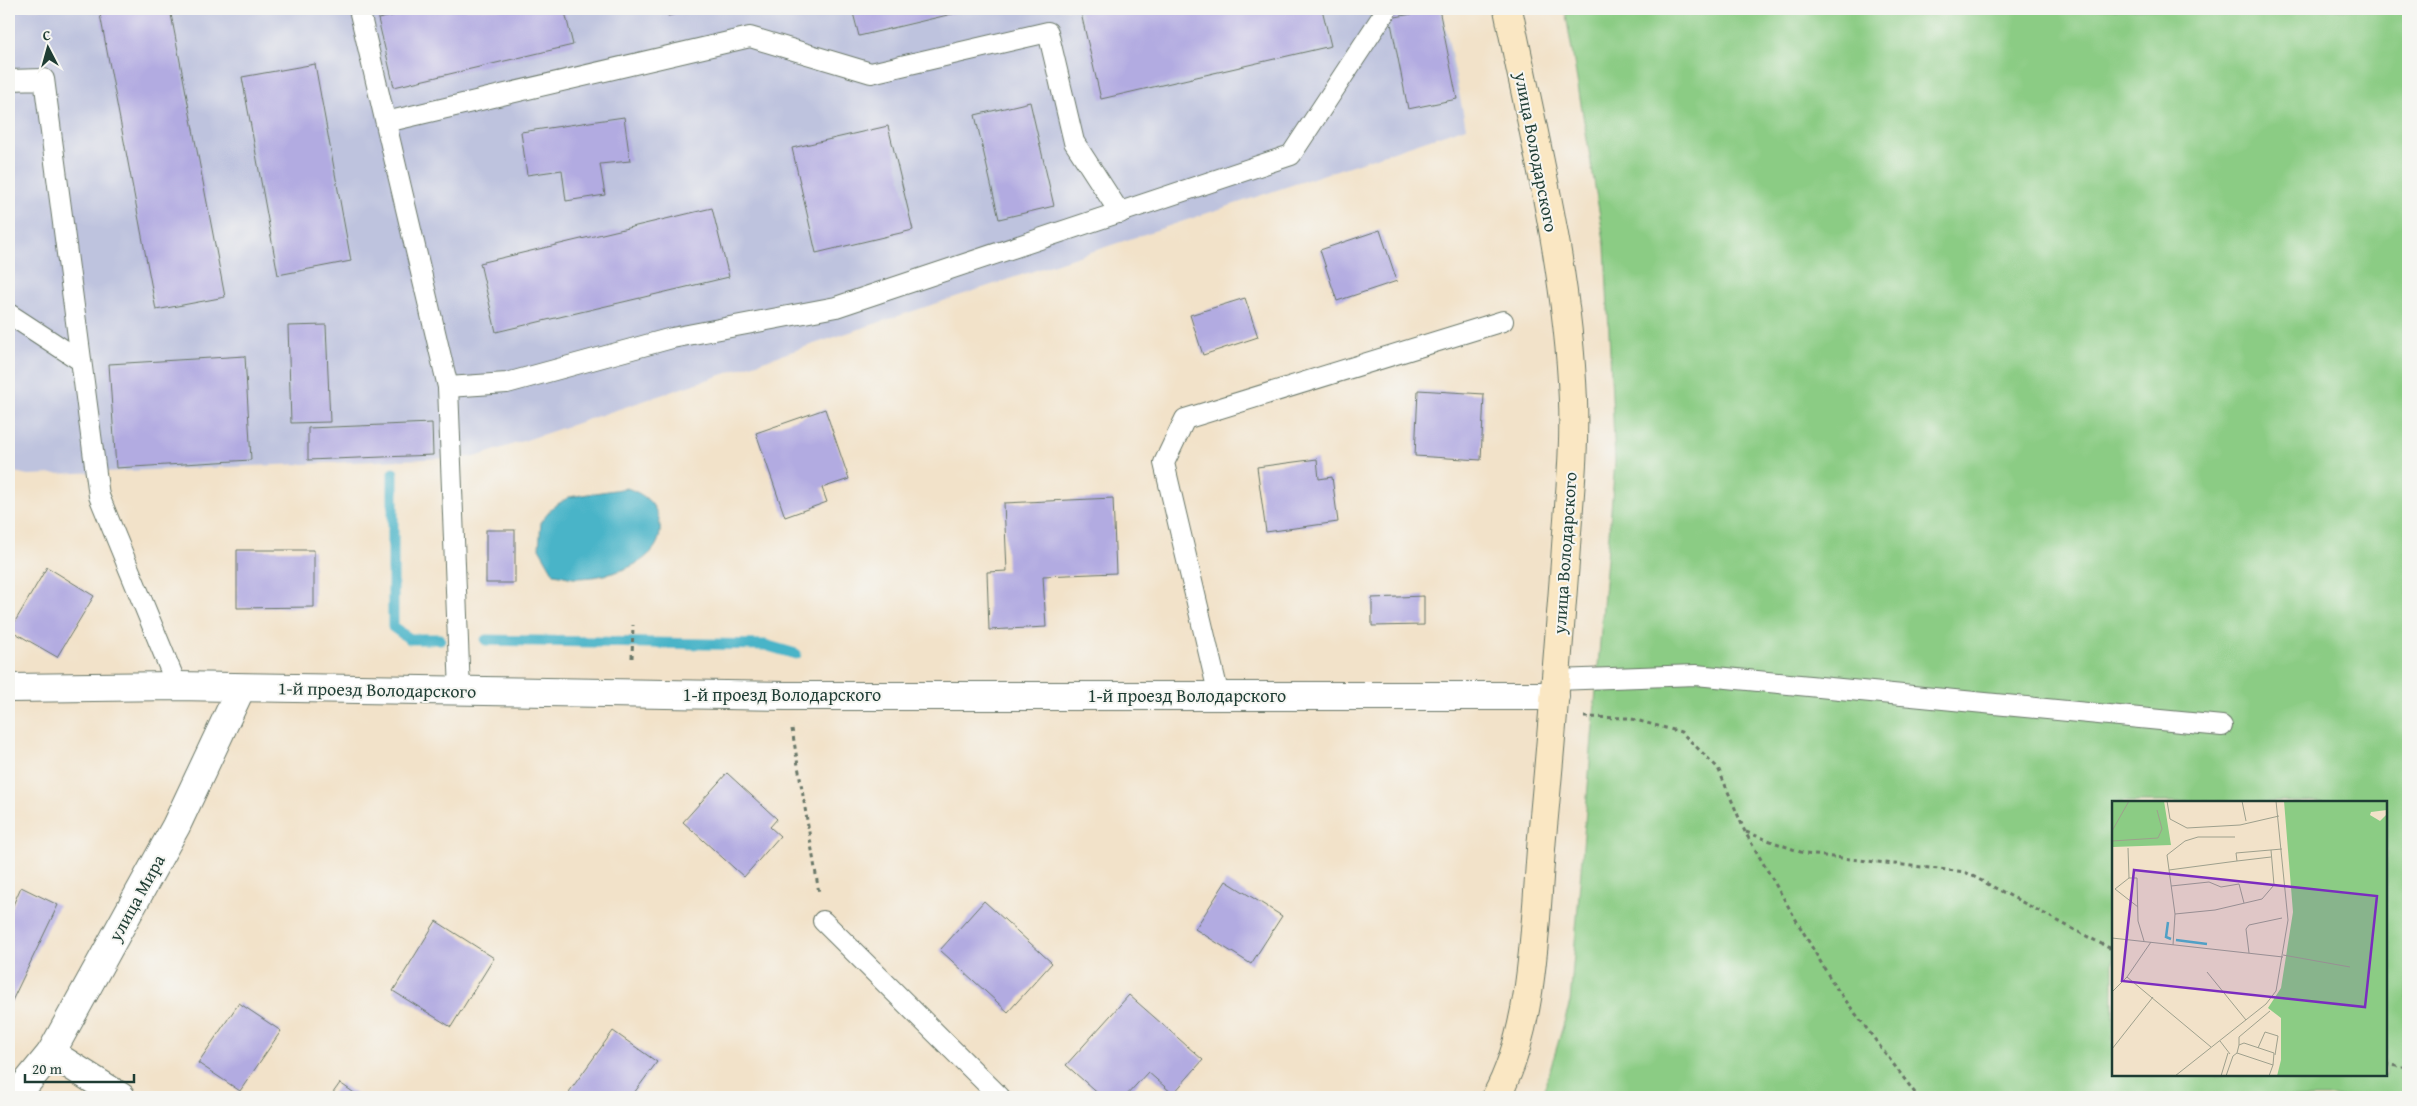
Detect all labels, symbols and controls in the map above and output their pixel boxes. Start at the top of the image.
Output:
north arrow [22,22,72,72]
text: С [42,25,52,45]
street label: улица Володарского [1508,69,1565,234]
street label: улица Володарского [1545,471,1584,636]
street label: 1-й проезд Володарского [278,674,476,705]
street label: 1-й проезд Володарского [683,681,881,708]
street label: 1-й проезд Володарского [1088,682,1286,709]
inset map [2112,801,2387,1076]
street label: улица Мира [101,849,172,947]
scale bar [25,1051,134,1083]
text: 20 m [32,1058,63,1079]

